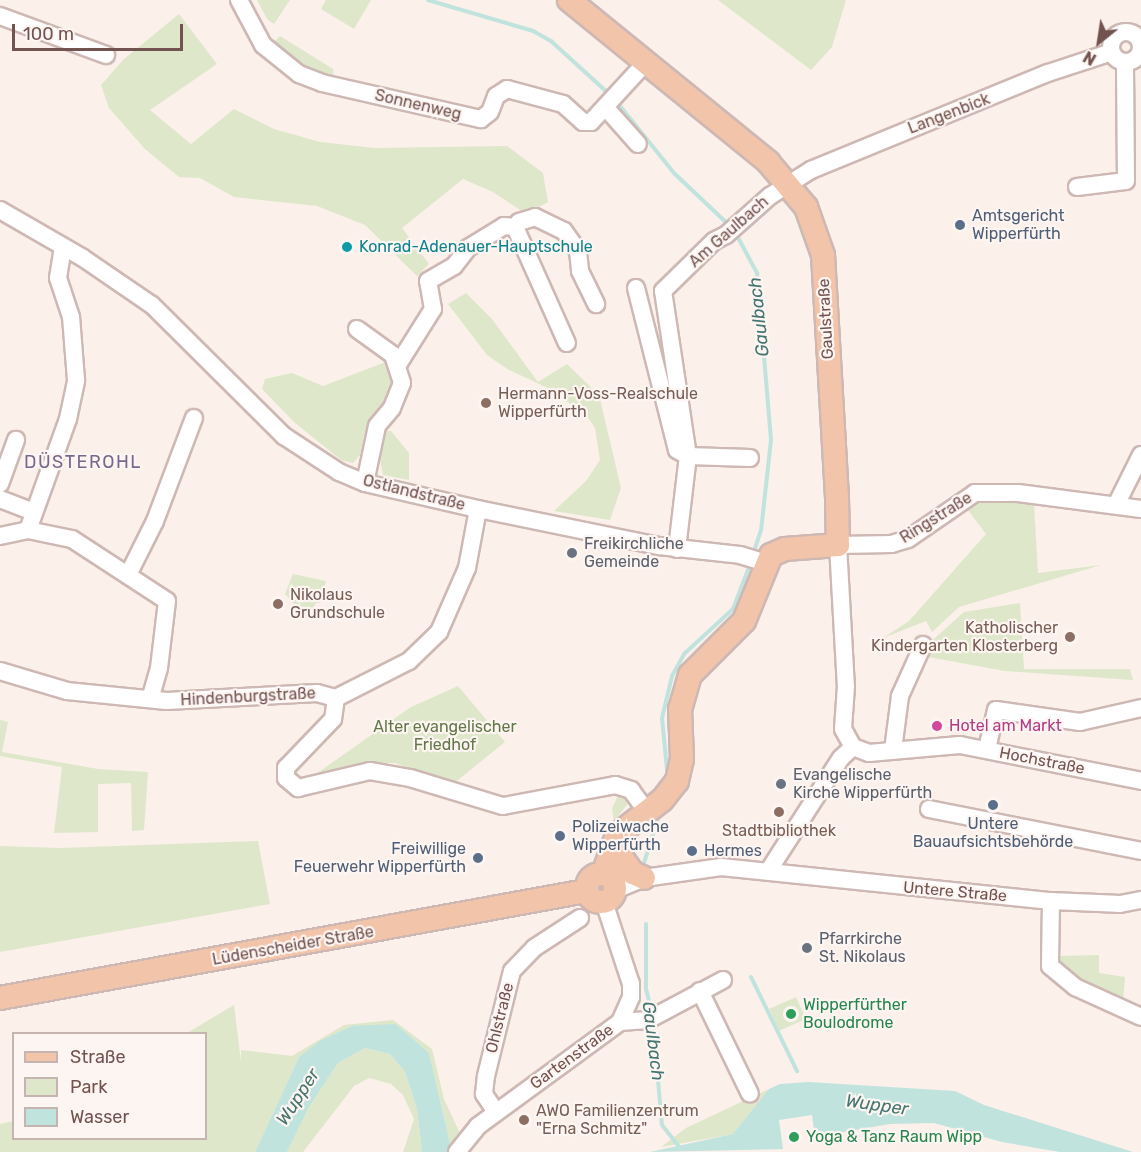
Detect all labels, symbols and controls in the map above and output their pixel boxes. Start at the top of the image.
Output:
scale bar [15,12,186,50]
north arrow [1069,12,1129,72]
text: 100 m [23,23,74,45]
text: N [1080,47,1099,69]
street label: Sonnenweg [373,86,463,124]
street label: Langenbick [905,90,993,138]
street label: Am Gaulbach [685,192,773,272]
place label: Amtsgericht Wipperfürth [972,206,1064,244]
marker: Amtsgericht Wipperfürth [953,218,967,232]
place label: Konrad-Adenauer-Hauptschule [359,237,593,257]
marker: Konrad-Adenauer-Hauptschule [340,240,354,254]
water label: Gaulbach [744,276,774,358]
street label: Gaulstraße [814,278,838,360]
place label: Hermann-Voss-Realschule Wipperfürth [498,384,698,422]
marker: Hermann-Voss-Realschule Wipperfürth [479,396,493,410]
district label: DÜSTEROHL [24,451,142,473]
street label: Ostlandstraße [361,471,467,515]
street label: Ringstraße [896,488,976,548]
place label: Freikirchliche Gemeinde [584,534,684,572]
marker: Freikirchliche Gemeinde [565,546,579,560]
place label: Nikolaus Grundschule [290,585,385,623]
marker: Nikolaus Grundschule [271,597,285,611]
place label: Katholischer Kindergarten Klosterberg [871,618,1058,656]
marker: Katholischer Kindergarten Klosterberg [1063,630,1077,644]
street label: Hindenburgstraße [180,684,316,710]
place label: Hotel am Markt [949,716,1062,736]
park label: Alter evangelischer Friedhof [373,717,517,755]
marker: Hotel am Markt [930,719,944,733]
street label: Hochstraße [998,743,1086,779]
place label: Evangelische Kirche Wipperfürth [793,765,933,803]
marker: Evangelische Kirche Wipperfürth [774,777,788,791]
marker: Untere Bauaufsichtsbehörde [986,798,1000,812]
marker: Stadtbibliothek [772,805,786,819]
place label: Untere Bauaufsichtsbehörde [913,814,1073,852]
place label: Polizeiwache Wipperfürth [572,817,669,855]
place label: Stadtbibliothek [722,821,836,841]
marker: Polizeiwache Wipperfürth [553,829,567,843]
place label: Freiwillige Feuerwehr Wipperfürth [293,839,466,877]
place label: Hermes [704,841,762,861]
marker: Hermes [685,844,699,858]
marker: Freiwillige Feuerwehr Wipperfürth [471,851,485,865]
street label: Untere Straße [902,878,1008,906]
street label: Lüdenscheider Straße [211,922,375,970]
place label: Pfarrkirche St. Nikolaus [819,929,906,967]
marker: Pfarrkirche St. Nikolaus [800,941,814,955]
street label: Ohlstraße [482,981,518,1055]
place label: Wipperfürther Boulodrome [803,995,907,1033]
water label: Gaulbach [637,1000,669,1082]
marker: Wipperfürther Boulodrome [784,1007,798,1021]
street label: Gartenstraße [527,1020,617,1094]
legend [12,1032,207,1140]
text: Straße [70,1046,126,1068]
water label: Wupper [272,1065,324,1129]
text: Park [70,1076,107,1098]
water label: Wupper [844,1090,910,1120]
place label: AWO Familienzentrum "Erna Schmitz" [536,1101,699,1139]
text: Wasser [70,1106,129,1128]
marker: AWO Familienzentrum "Erna Schmitz" [517,1113,531,1127]
place label: Yoga & Tanz Raum Wipp [806,1127,983,1147]
marker: Yoga & Tanz Raum Wipp [787,1130,801,1144]

